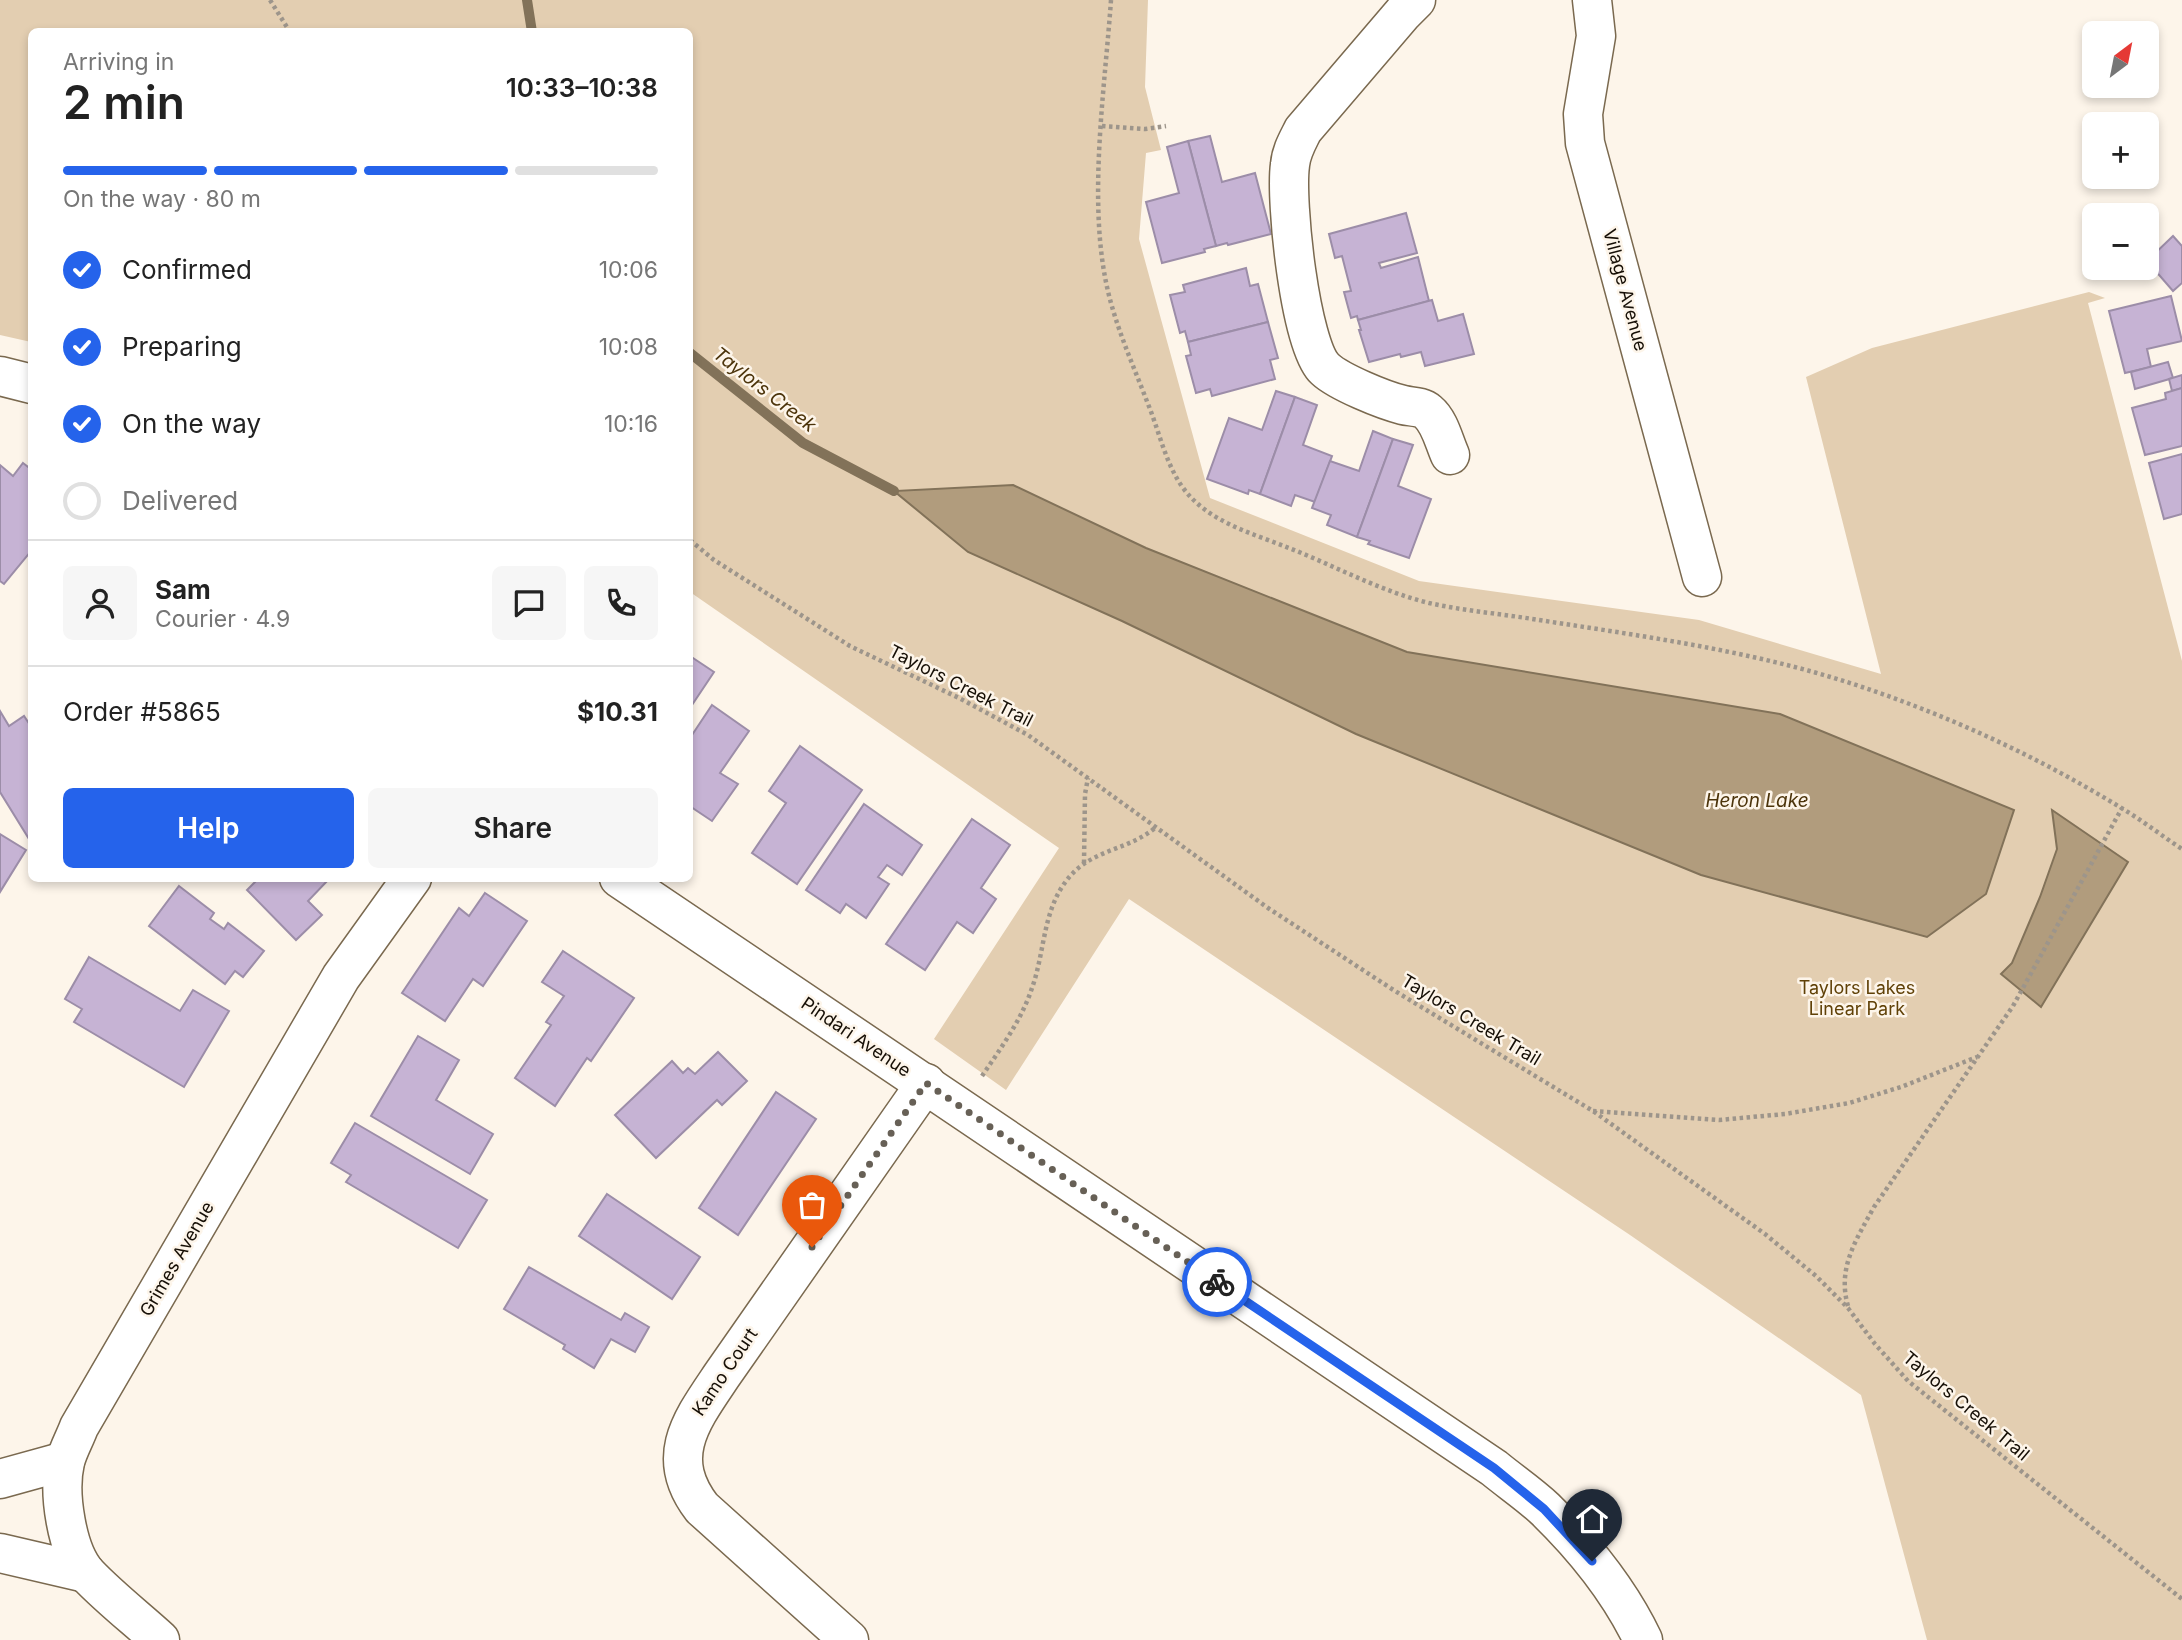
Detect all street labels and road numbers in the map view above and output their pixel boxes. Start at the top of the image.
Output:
street label: Village Avenue [1599,227,1652,353]
street label: Taylors Creek Trail [886,640,1037,731]
street label: Taylors Creek Trail [1398,970,1545,1069]
street label: Pindari Avenue [798,992,915,1081]
street label: Grimes Avenue [135,1198,218,1320]
street label: Kamo Court [688,1324,762,1420]
street label: Taylors Creek Trail [1899,1347,2034,1465]

